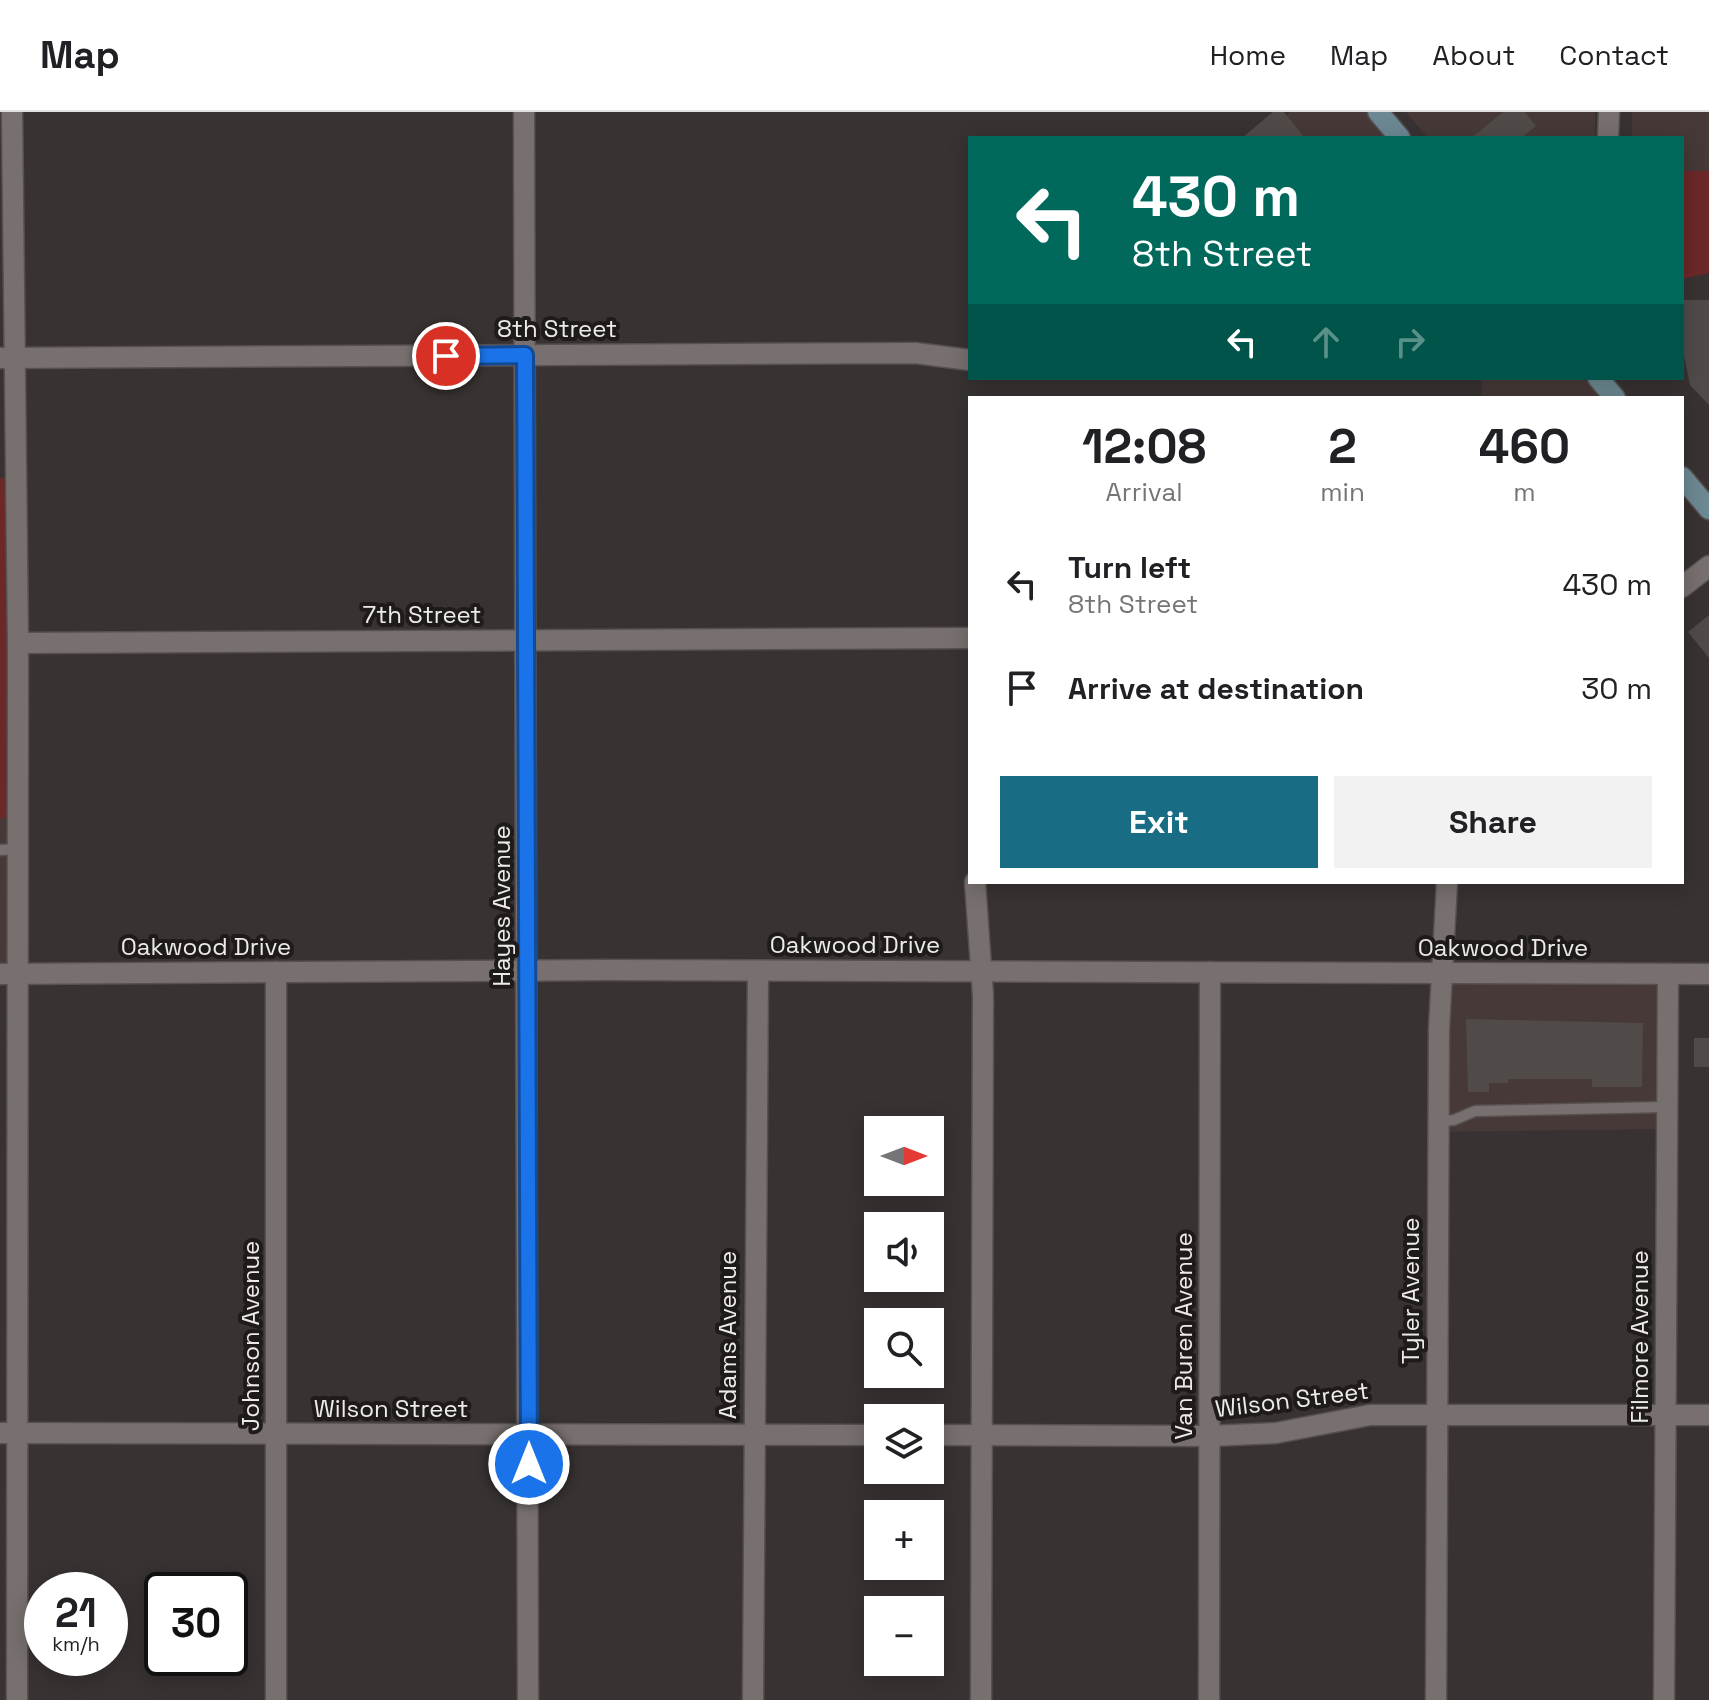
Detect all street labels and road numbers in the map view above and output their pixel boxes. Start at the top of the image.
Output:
street label: 8th Street [497,313,617,344]
street label: 7th Street [363,599,481,630]
street label: Hayes Avenue [486,825,517,987]
street label: Oakwood Drive [770,929,940,960]
street label: Oakwood Drive [121,931,291,962]
street label: Oakwood Drive [1418,932,1588,963]
street label: Tyler Avenue [1395,1218,1426,1364]
street label: Van Buren Avenue [1168,1232,1199,1440]
street label: Johnson Avenue [235,1241,266,1431]
street label: Filmore Avenue [1624,1250,1655,1424]
street label: Adams Avenue [712,1251,743,1419]
street label: Wilson Street [1213,1375,1370,1424]
street label: Wilson Street [314,1393,468,1424]

